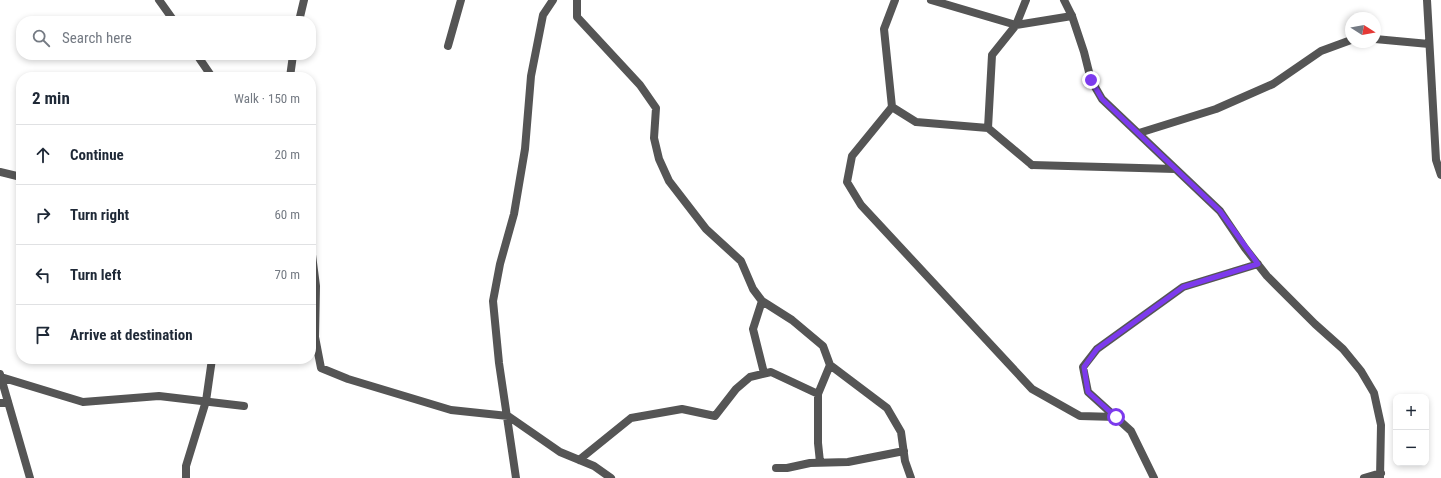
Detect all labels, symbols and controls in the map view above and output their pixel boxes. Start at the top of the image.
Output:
north arrow [1345,12,1381,48]
search box [16,16,316,60]
icon: search [30,27,52,49]
text: Search here [62,29,132,47]
route end [1082,71,1100,89]
text: 2 min [32,88,70,108]
text: Walk · 150 m [234,91,300,106]
icon: ahead [32,144,54,166]
text: Continue [70,146,124,164]
text: 20 m [274,147,300,162]
icon: right [32,204,54,226]
text: Turn right [70,206,129,224]
text: 60 m [274,207,300,222]
icon: left [32,264,54,286]
text: Turn left [70,266,121,284]
text: 70 m [274,267,300,282]
icon: arrive [32,324,54,346]
text: Arrive at destination [70,326,193,344]
map controls [1393,394,1429,466]
button: + [1393,394,1429,430]
route start [1107,408,1125,426]
button: − [1393,430,1429,466]

